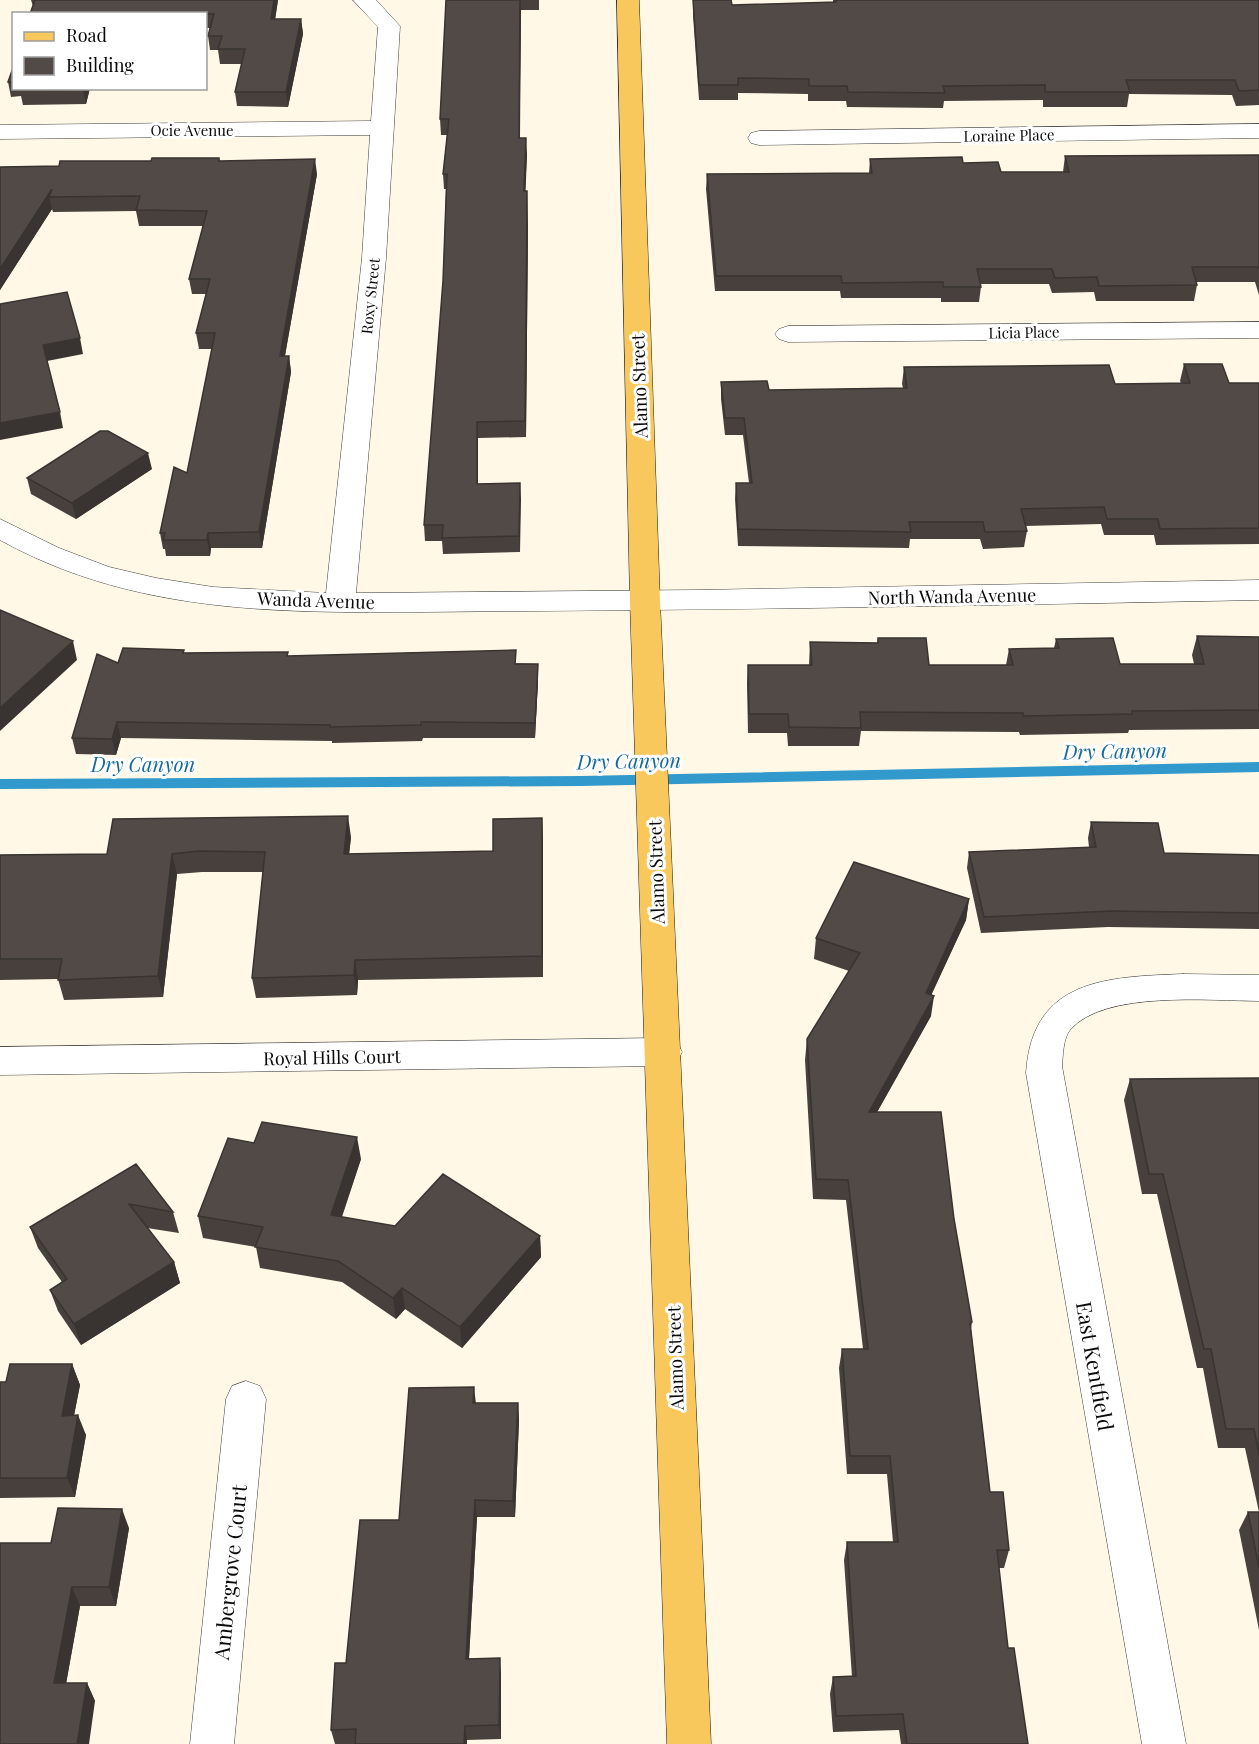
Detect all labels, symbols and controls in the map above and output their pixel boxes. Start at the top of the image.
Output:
legend [12,12,207,90]
text: Road [66,23,107,47]
text: Building [66,53,134,77]
street label: Ocie Avenue [150,120,234,140]
street label: Loraine Place [963,124,1055,146]
street label: Roxy Street [356,256,384,335]
street label: Licia Place [988,321,1060,343]
street label: Alamo Street [625,333,653,439]
street label: North Wanda Avenue [867,583,1037,609]
street label: Wanda Avenue [256,586,375,614]
water label: Dry Canyon [1062,736,1167,764]
water label: Dry Canyon [576,746,681,774]
water label: Dry Canyon [90,750,195,777]
street label: Alamo Street [642,819,670,925]
street label: Royal Hills Court [263,1044,402,1070]
street label: East Kentfield [1071,1299,1121,1433]
street label: Alamo Street [661,1305,689,1411]
street label: Ambergrove Court [206,1483,252,1662]

